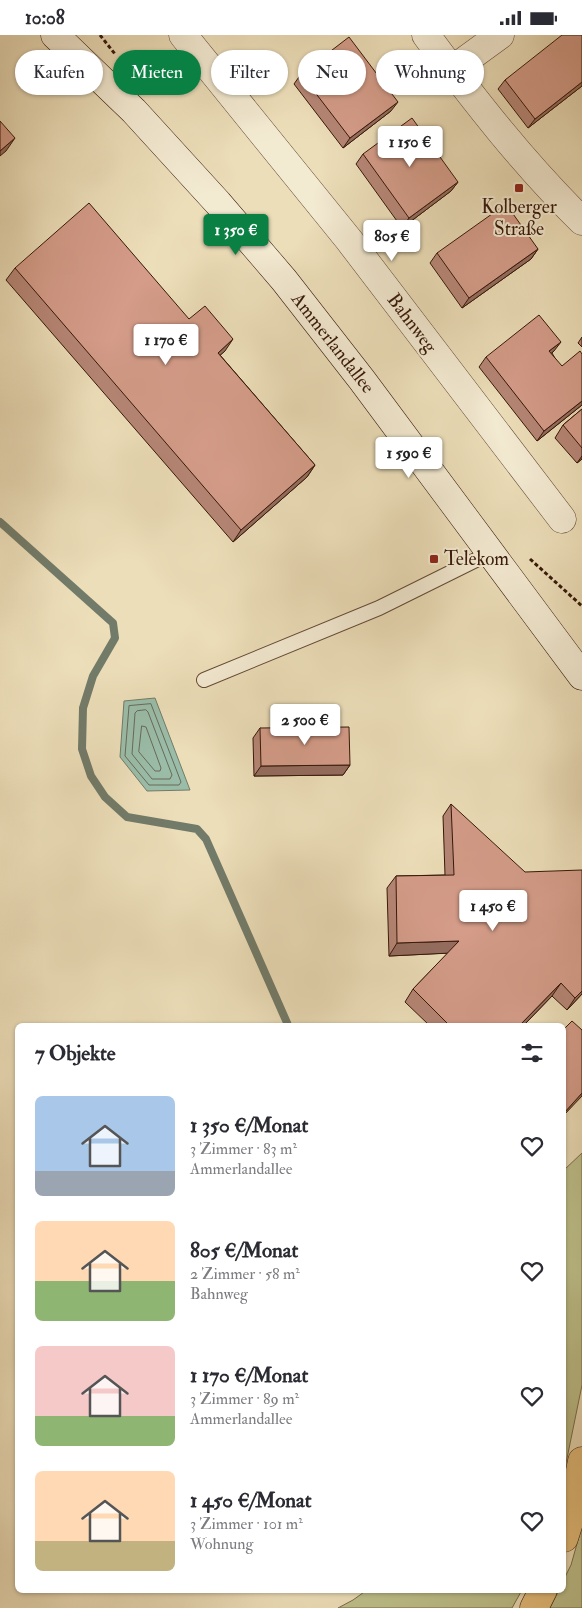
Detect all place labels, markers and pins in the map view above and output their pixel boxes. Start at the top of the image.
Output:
pin: 1 150 € [364,125,456,168]
marker: Kolberger Straße [513,182,525,194]
place label: Kolberger Straße [481,195,557,241]
pin: 1 350 € [190,213,282,256]
pin: 805 € [357,219,427,262]
pin: 1 170 € [120,323,212,366]
pin: 1 590 € [363,437,455,479]
place label: Telekom [444,547,509,571]
marker: Telekom [428,553,440,565]
pin: 2 500 € [259,703,351,746]
pin: 1 450 € [447,889,539,932]

